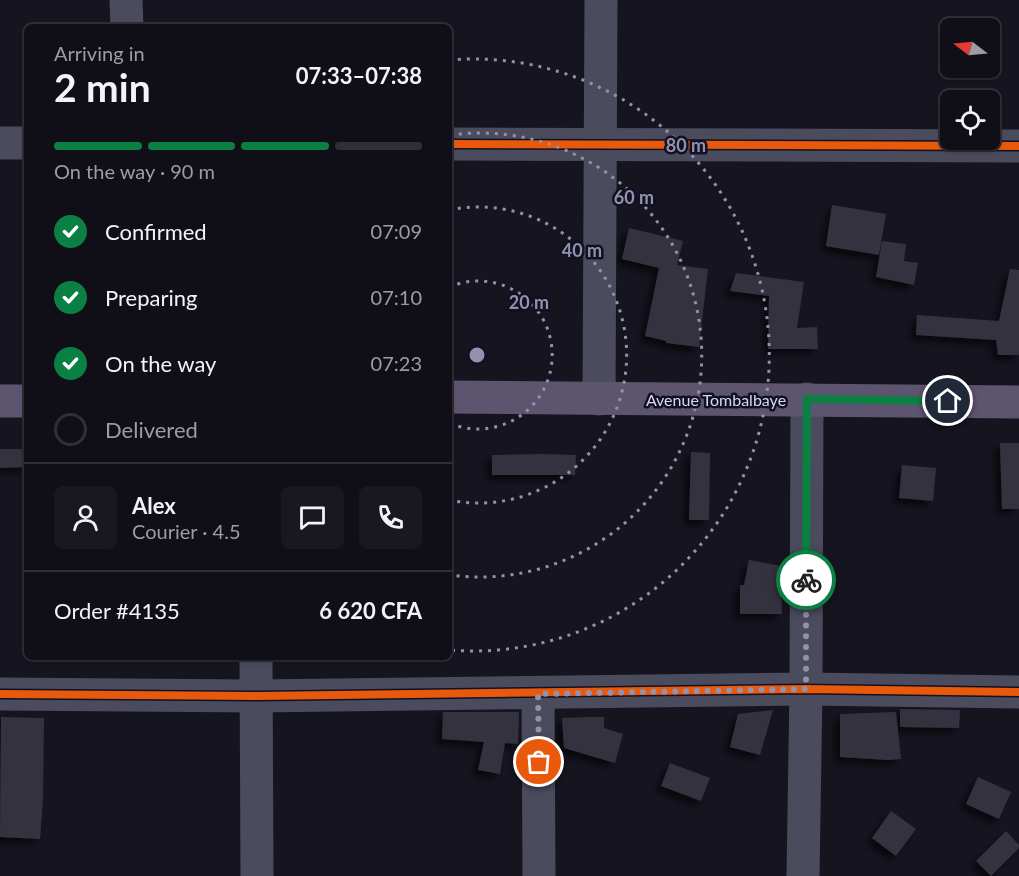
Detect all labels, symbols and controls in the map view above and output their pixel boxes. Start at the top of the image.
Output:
north arrow [940,18,1000,78]
map controls [940,18,1000,150]
text: Arriving in [54,41,145,65]
text: 07:33–07:38 [296,62,422,89]
text: 2 min [54,64,151,110]
button: locate [940,90,1000,150]
text: 80 m [666,134,706,156]
text: On the way · 90 m [54,159,215,183]
text: 60 m [614,186,654,208]
icon: check [54,215,87,248]
text: Confirmed [105,218,207,245]
text: 07:09 [371,219,422,243]
text: 40 m [562,239,602,261]
icon: check [54,281,87,314]
text: Preparing [105,284,197,311]
text: 07:10 [371,285,422,309]
text: 20 m [509,291,549,313]
centre of rings [467,345,487,365]
icon: check [54,347,87,380]
text: On the way [105,350,216,377]
text: 07:23 [371,351,422,375]
pin [922,375,973,426]
icon: home [931,384,964,417]
street label: Avenue Tombalbaye [646,390,786,409]
text: Delivered [105,416,198,443]
button: person [54,486,117,549]
button: chat [281,486,344,549]
button: phone [359,486,422,549]
text: Alex [132,492,176,519]
text: Courier · 4.5 [132,519,241,543]
courier [776,550,836,610]
icon: bike [790,564,823,597]
text: Order #4135 [54,597,180,624]
text: 6 620 CFA [319,597,422,624]
pin [513,736,564,787]
icon: bag [522,745,555,778]

